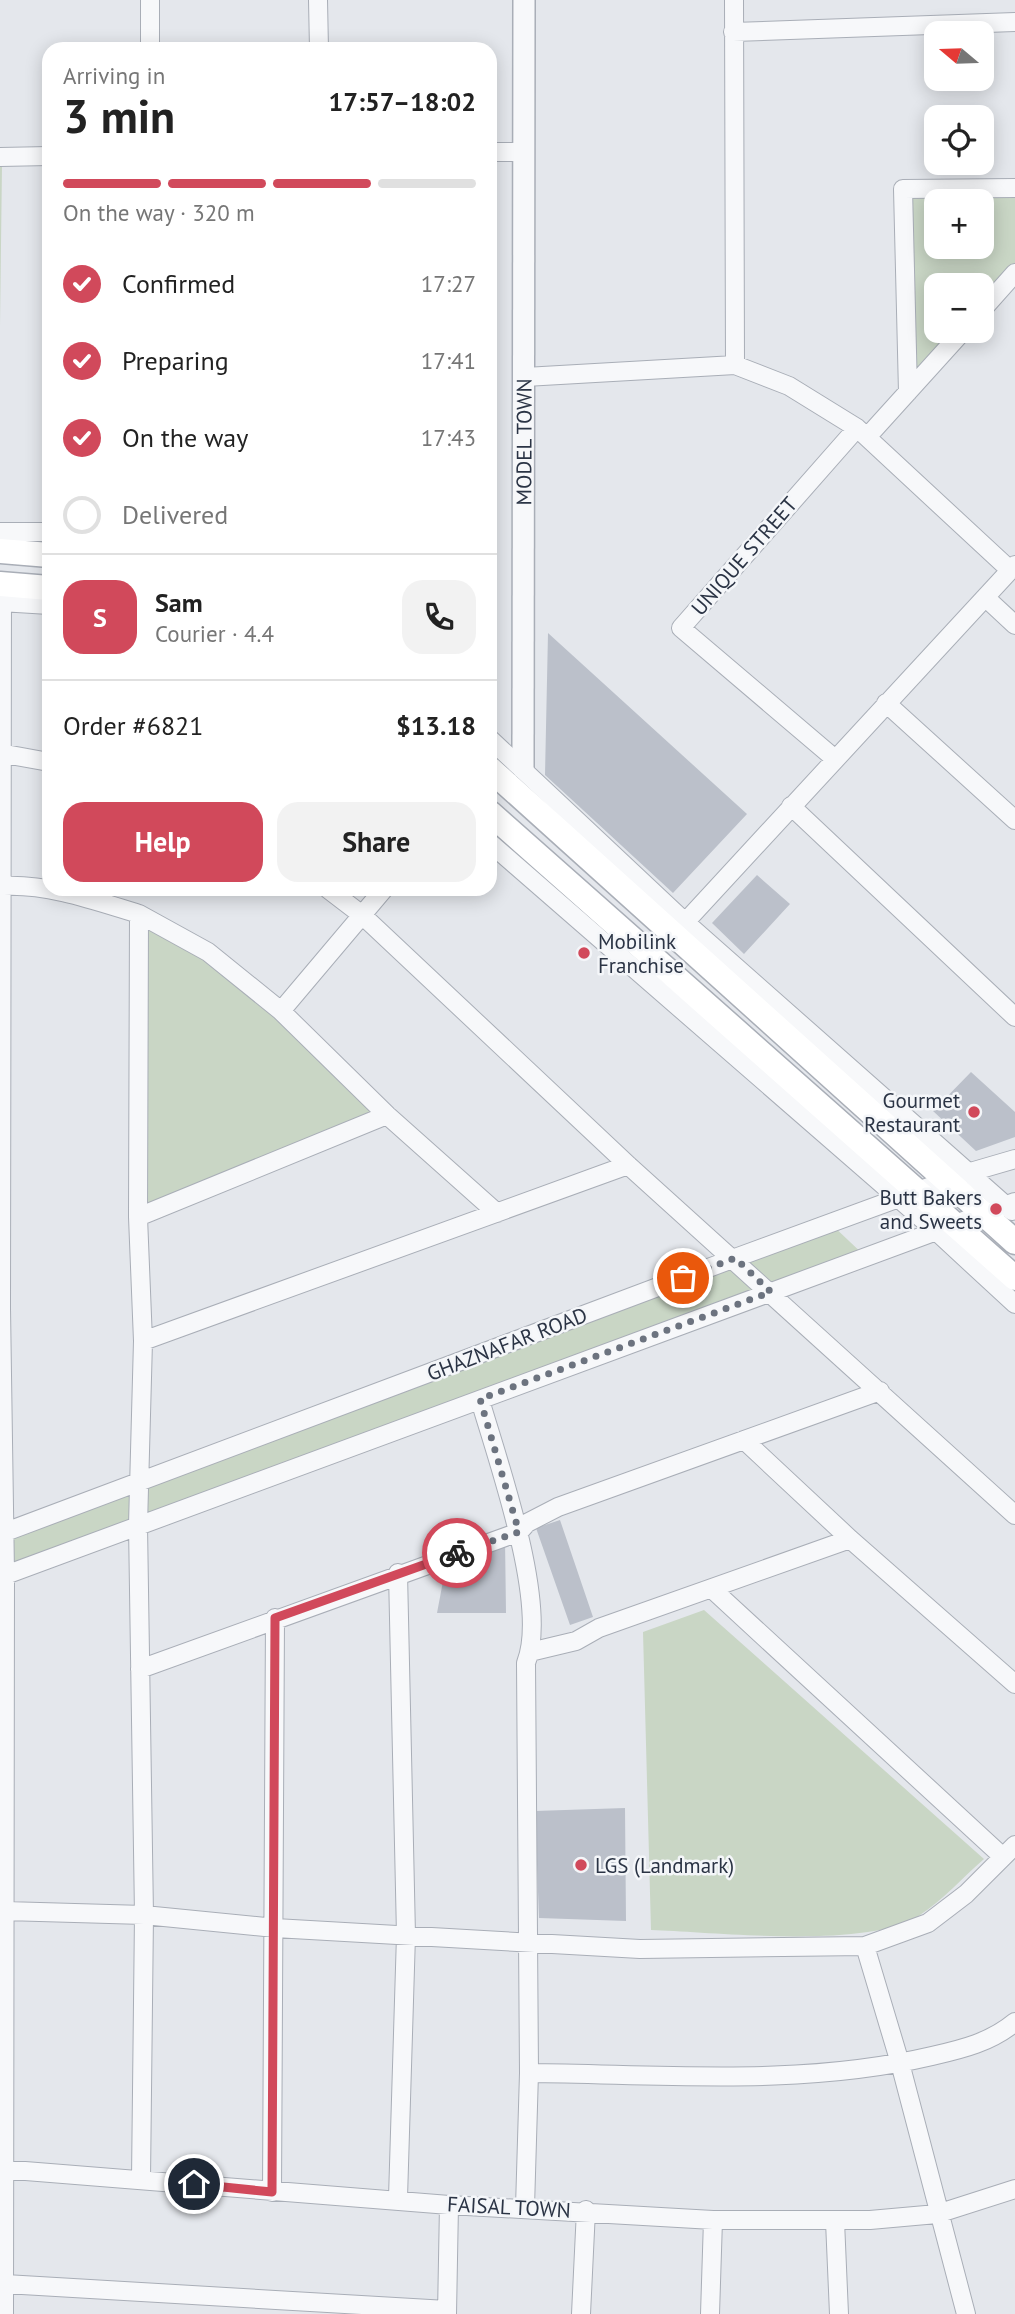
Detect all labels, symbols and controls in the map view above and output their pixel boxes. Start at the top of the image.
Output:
north arrow [924,21,994,91]
map controls [924,21,994,343]
text: Arriving in [63,61,165,90]
text: 17:57–18:02 [329,85,476,118]
text: 3 min [63,86,175,146]
button: locate [924,105,994,175]
button: + [924,189,994,259]
text: On the way · 320 m [63,198,255,227]
icon: check [63,265,101,303]
text: Confirmed [122,267,235,300]
text: 17:27 [421,269,476,298]
button: − [924,273,994,343]
icon: check [63,342,101,380]
text: Preparing [122,344,229,377]
text: 17:41 [421,346,476,375]
street label: MODEL TOWN [510,378,537,506]
icon: check [63,419,101,457]
text: On the way [122,421,248,454]
text: 17:43 [421,423,476,452]
street label: UNIQUE STREET [685,491,803,621]
text: Delivered [122,498,228,531]
button: phone [402,580,476,654]
text: Sam [155,586,203,619]
text: S [93,601,107,634]
text: Courier · 4.4 [155,619,274,648]
text: Order #6821 [63,709,203,742]
text: $13.18 [396,709,476,742]
button: Help [63,802,263,882]
button: Share [277,802,476,882]
place label: Mobilink Franchise [598,928,684,979]
marker: Mobilink Franchise [576,945,592,961]
place label: Gourmet Restaurant [864,1087,960,1138]
marker: Gourmet Restaurant [966,1104,982,1120]
place label: Butt Bakers and Sweets [879,1184,982,1235]
marker: Butt Bakers and Sweets [988,1201,1004,1217]
pin [653,1248,713,1308]
icon: bag [664,1259,702,1297]
street label: GHAZNAFAR ROAD [423,1301,591,1387]
courier [422,1518,492,1588]
icon: bike [438,1534,476,1572]
place label: LGS (Landmark) [595,1852,734,1879]
marker: LGS (Landmark) [573,1857,589,1873]
pin [164,2154,224,2214]
icon: home [175,2165,213,2203]
street label: FAISAL TOWN [447,2190,571,2224]

